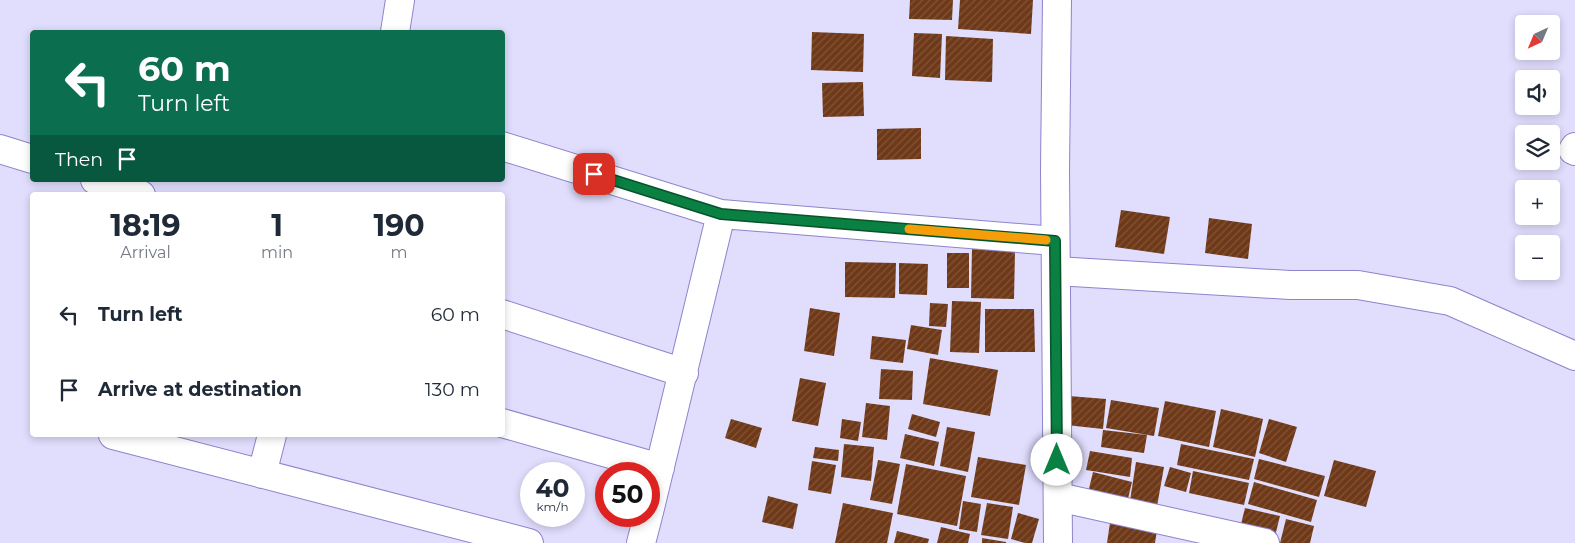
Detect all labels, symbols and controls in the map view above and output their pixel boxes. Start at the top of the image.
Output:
north arrow [1515,15,1560,60]
map controls [1515,15,1560,280]
text: 60 m [138,47,231,90]
icon: left [55,50,120,115]
button: sound [1515,70,1560,115]
text: Turn left [138,90,230,117]
button: layers [1515,125,1560,170]
icon: arrive [113,145,141,173]
text: Then [55,148,103,171]
pin [573,153,615,195]
icon: arrive [580,160,608,188]
button: + [1515,180,1560,225]
text: 18:19 [110,207,181,244]
text: 1 [271,207,283,244]
text: 190 [373,207,425,244]
button: − [1515,235,1560,280]
text: Arrival [120,243,171,262]
text: min [261,243,293,262]
text: m [391,243,408,262]
icon: left [55,301,83,329]
text: Turn left [98,303,183,326]
text: 60 m [431,303,480,326]
icon: arrive [55,376,83,404]
text: Arrive at destination [98,378,302,401]
text: 130 m [425,378,480,401]
position arrow [1030,433,1082,485]
speed limit sign: 50 [595,462,660,527]
text: 40 [535,473,570,503]
text: km/h [536,499,569,514]

